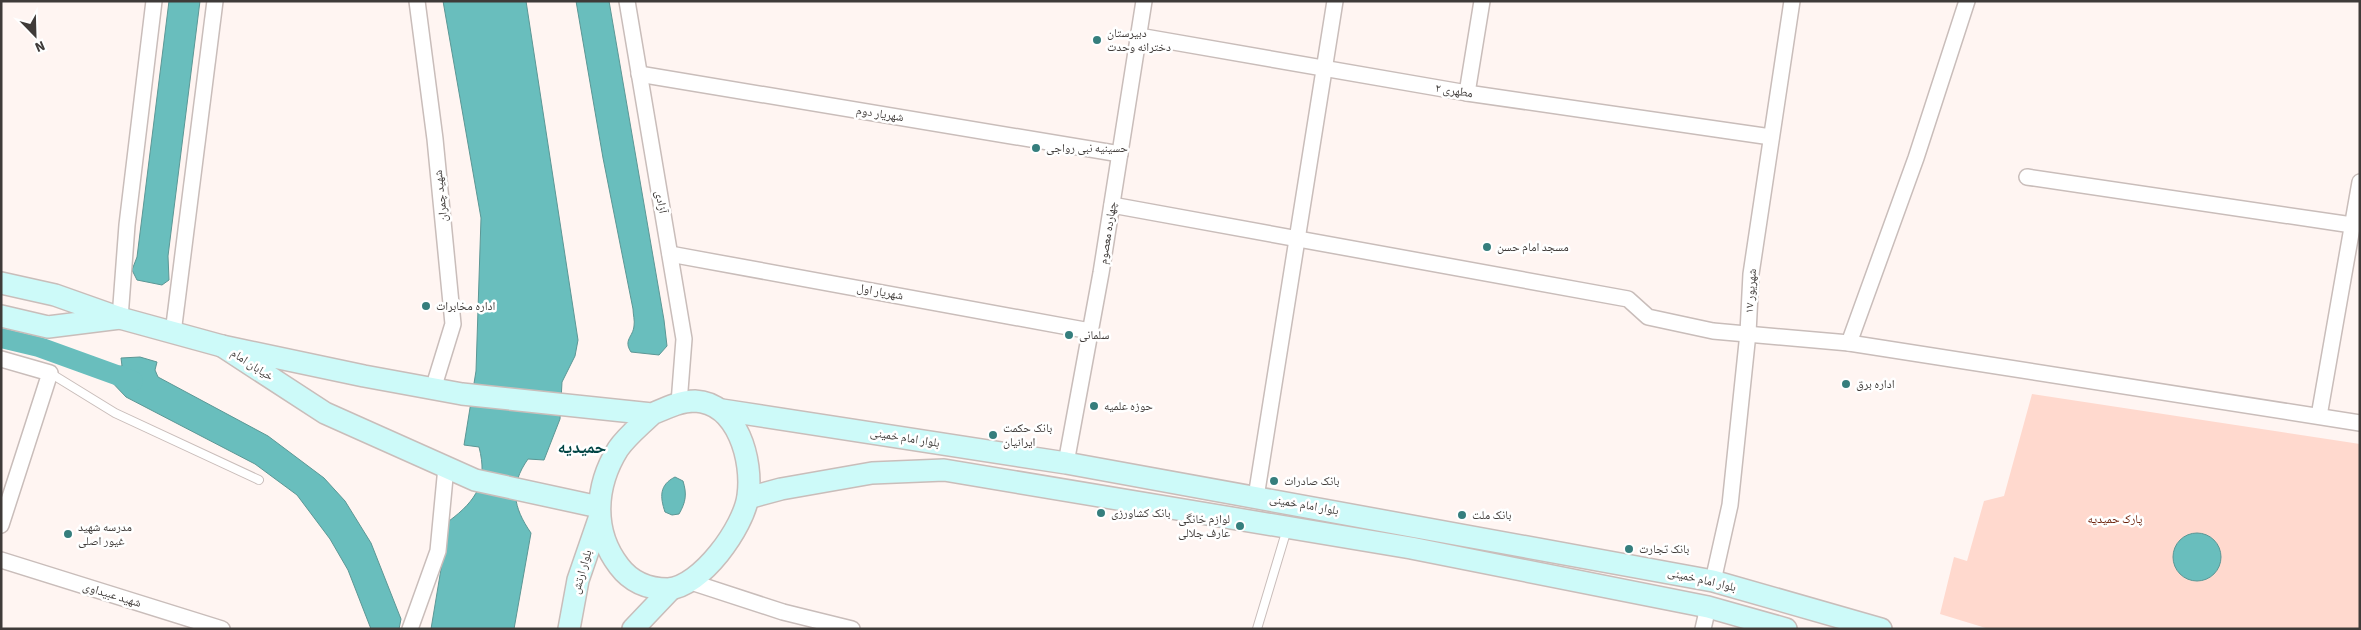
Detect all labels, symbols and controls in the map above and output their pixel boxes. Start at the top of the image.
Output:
north arrow [10,10,60,60]
place label: دبیرستان دخترانه وحدت [1107,25,1171,56]
marker: دبیرستان دخترانه وحدت [1091,34,1103,46]
text: N [31,35,48,57]
street label: مطهری ۲ [1434,80,1474,102]
street label: شهریار دوم [855,102,905,126]
place label: حسینیه نبی رواجی [1046,140,1128,157]
marker: حسینیه نبی رواجی [1030,142,1042,154]
street label: شهید چمران [430,169,452,223]
street label: آزادی [651,189,672,216]
street label: چهارده معصوم [1095,200,1121,266]
place label: مسجد امام حسن [1497,239,1569,256]
marker: مسجد امام حسن [1481,241,1493,253]
street label: ۱۷ شهریور [1741,268,1761,314]
street label: شهریار اول [855,280,905,304]
place label: اداره مخابرات [436,298,496,315]
marker: اداره مخابرات [420,300,432,312]
place label: سلمانی [1079,327,1109,344]
marker: سلمانی [1063,329,1075,341]
street label: خیابان امام [227,345,277,385]
place label: اداره برق [1856,376,1895,393]
marker: اداره برق [1840,378,1852,390]
place label: حوزه علمیه [1104,398,1153,415]
marker: حوزه علمیه [1088,400,1100,412]
place label: بانک حکمت ایرانیان [1003,420,1052,451]
street label: بلوار امام خمینی [869,424,941,452]
marker: بانک حکمت ایرانیان [987,429,999,441]
district label: حمیدیه [558,435,607,460]
place label: بانک صادرات [1284,473,1340,490]
marker: بانک صادرات [1268,475,1280,487]
street label: بلوار امام خمینی [1268,491,1340,519]
place label: بانک کشاورزی [1111,505,1171,522]
marker: بانک کشاورزی [1095,507,1107,519]
place label: بانک ملت [1472,507,1512,524]
marker: بانک ملت [1456,509,1468,521]
place label: لوازم خانگی عارف جلالی [1178,511,1230,542]
park label: پارک حمیدیه [2088,511,2143,528]
place label: مدرسه شهید غیور اصلی [78,519,132,550]
marker: لوازم خانگی عارف جلالی [1234,520,1246,532]
marker: مدرسه شهید غیور اصلی [62,528,74,540]
place label: بانک تجارت [1639,541,1689,558]
marker: بانک تجارت [1623,543,1635,555]
street label: بلوار ارتش [568,548,596,596]
street label: بلوار امام خمینی [1666,564,1738,596]
street label: شهید عبیداوی [81,578,143,612]

